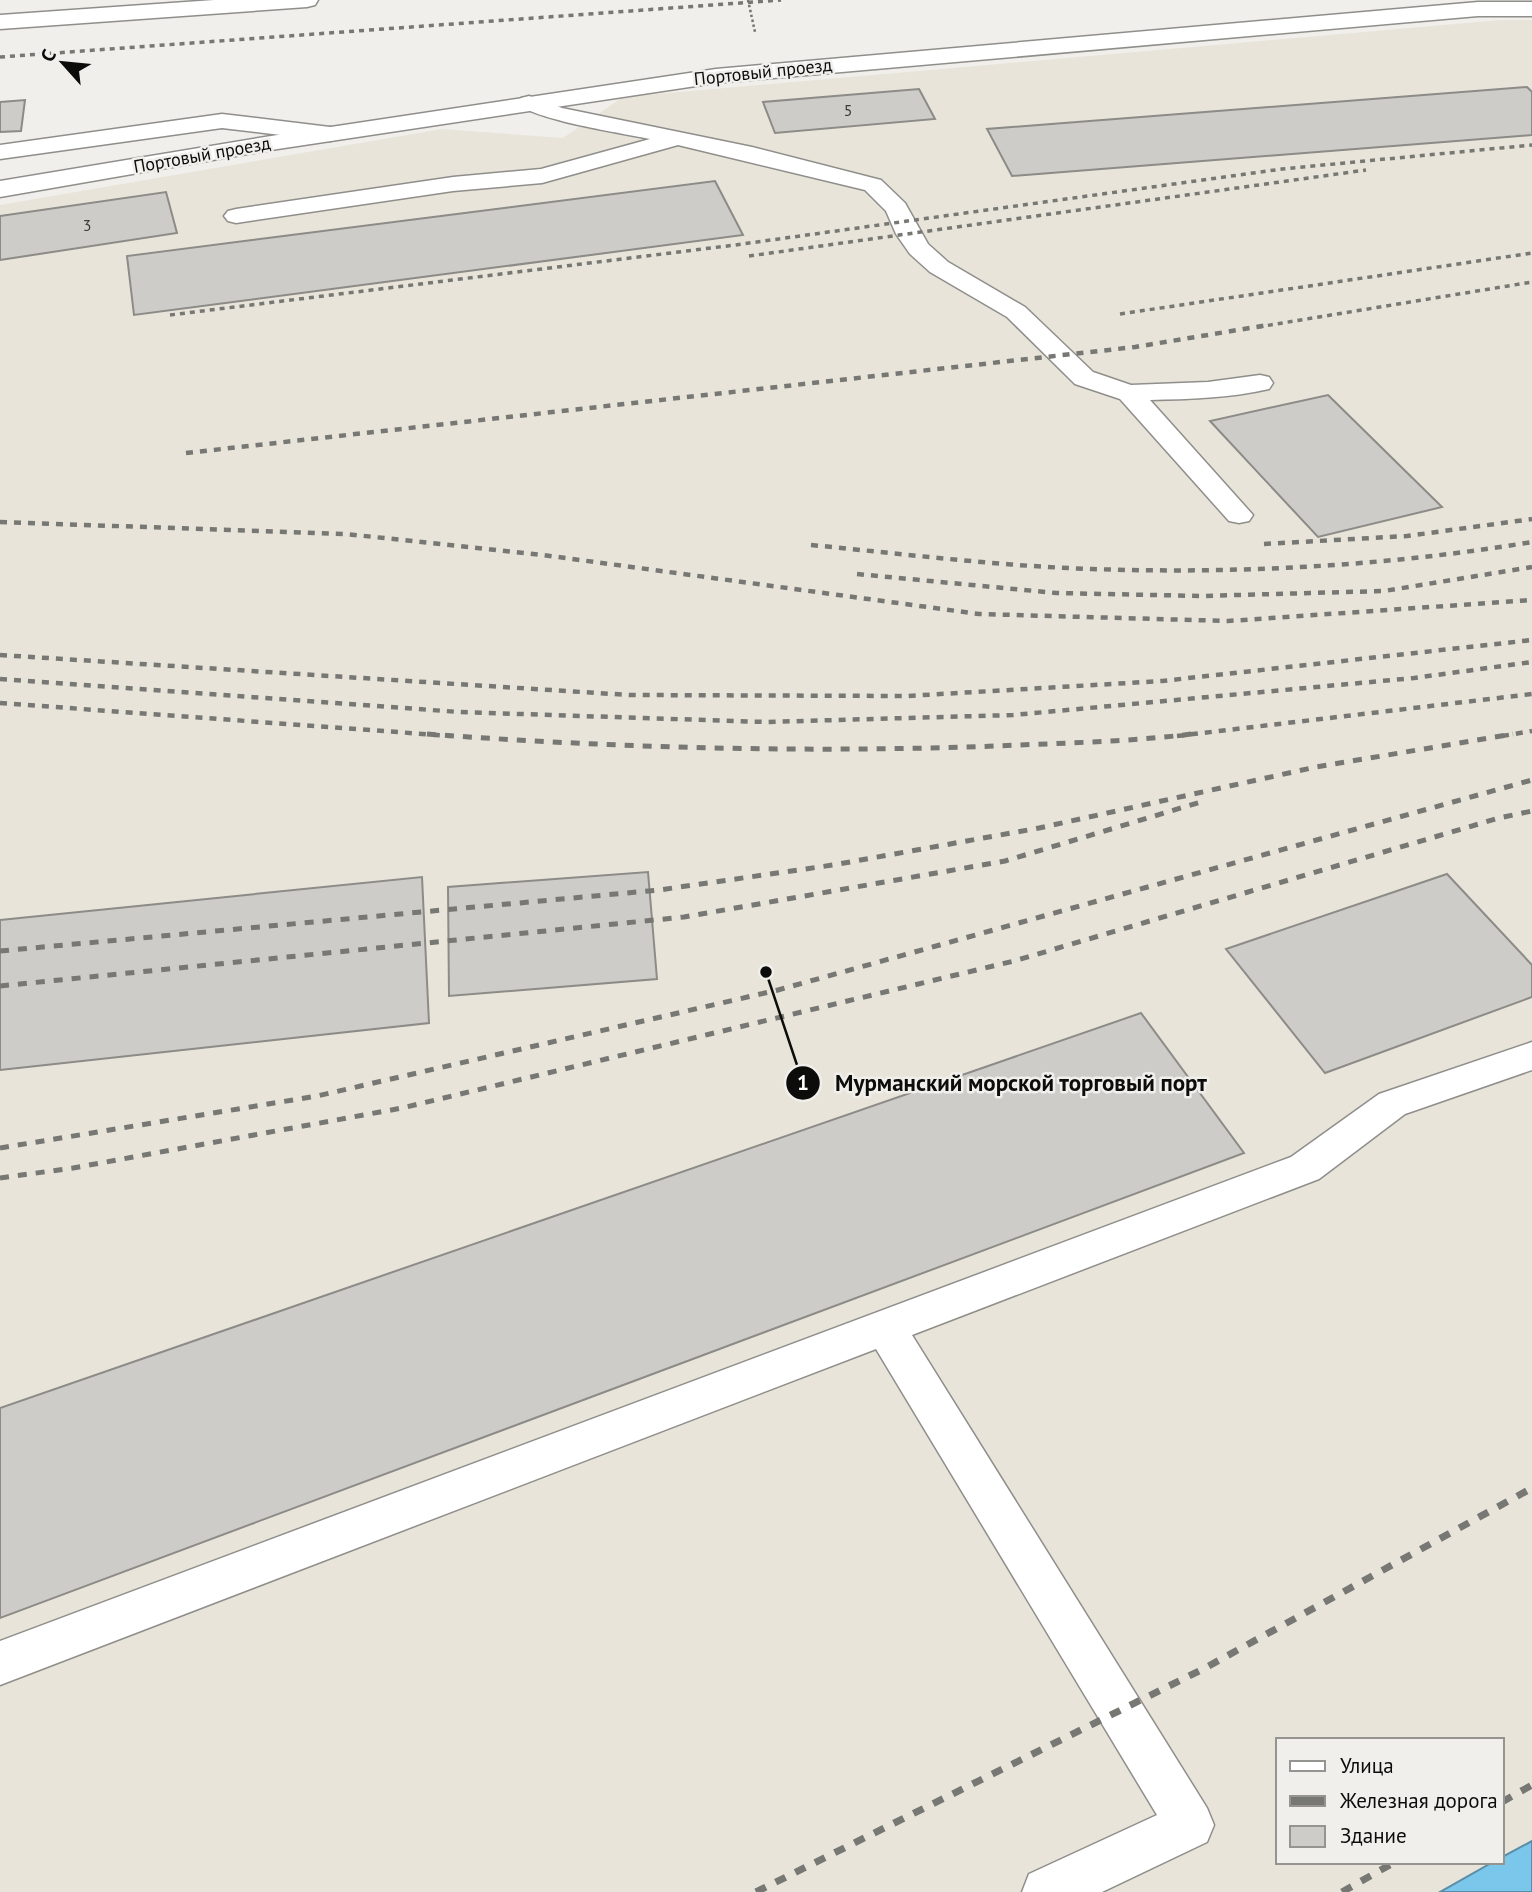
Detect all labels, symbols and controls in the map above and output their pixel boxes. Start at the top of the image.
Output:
north arrow [28,28,98,98]
text: С [35,45,61,65]
street label: Портовый проезд [693,53,833,90]
house number: 5 [844,100,852,120]
street label: Портовый проезд [132,131,273,178]
house number: 3 [83,215,91,235]
callout: Мурманский морской торговый порт [785,1061,1221,1105]
text: Мурманский морской торговый порт [835,1068,1207,1097]
text: 1 [797,1069,809,1096]
legend [1276,1738,1504,1864]
text: Улица [1340,1752,1394,1779]
text: Железная дорога [1339,1787,1498,1814]
text: Здание [1340,1822,1407,1849]

